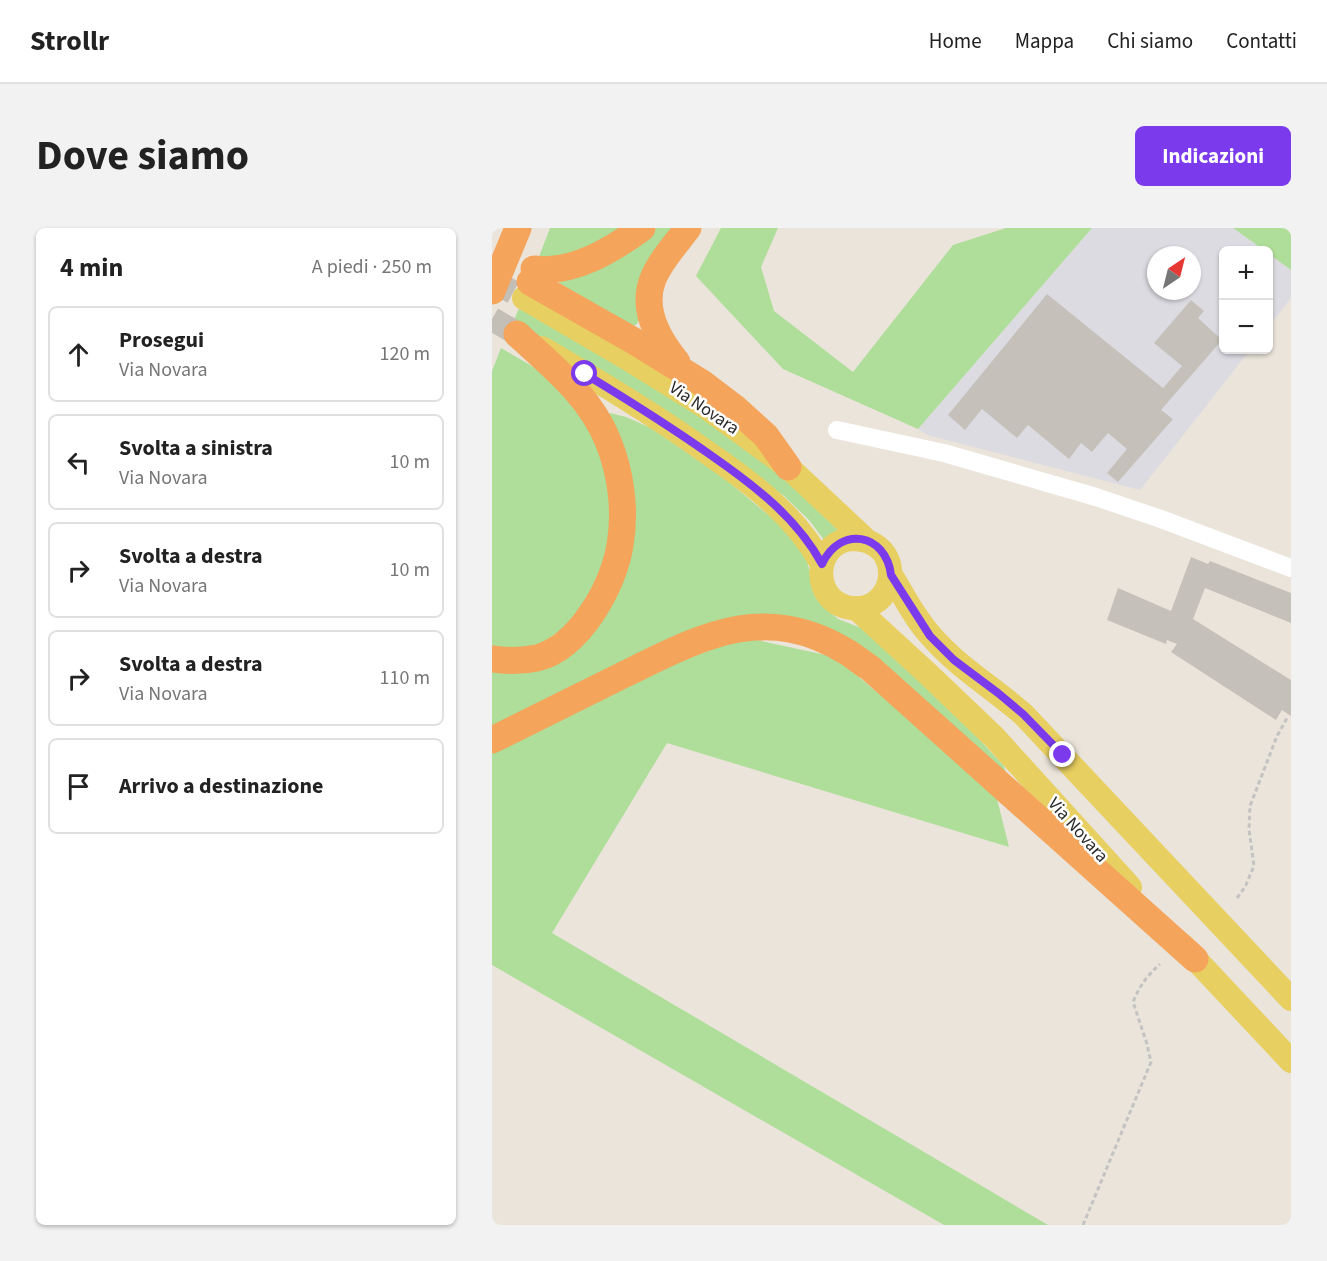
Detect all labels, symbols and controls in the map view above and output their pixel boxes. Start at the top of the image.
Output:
text: Strollr [30,21,109,61]
text: Home [929,26,982,56]
text: Mappa [1015,26,1074,56]
text: Chi siamo [1107,26,1193,56]
text: Contatti [1226,26,1297,56]
text: Dove siamo [36,126,249,186]
button: Indicazioni [1135,126,1291,186]
north arrow [1147,246,1201,300]
map controls [1219,246,1273,354]
button: + [1219,246,1273,300]
text: 4 min [60,249,123,286]
text: A piedi · 250 m [312,253,432,281]
button: − [1219,300,1273,354]
text: Prosegui [119,324,204,356]
icon: ahead [62,338,95,371]
text: 120 m [380,340,430,368]
text: Via Novara [119,356,208,384]
route start [571,360,597,386]
street label: Via Novara [664,375,744,441]
text: Svolta a sinistra [119,432,273,464]
icon: left [62,446,95,479]
text: 10 m [390,448,430,476]
text: Via Novara [119,464,208,492]
text: Svolta a destra [119,540,263,572]
icon: right [62,554,95,587]
text: 10 m [390,556,430,584]
text: Via Novara [119,572,208,600]
text: Svolta a destra [119,648,263,680]
icon: right [62,662,95,695]
text: 110 m [380,664,430,692]
text: Via Novara [119,680,208,708]
route end [1049,741,1075,767]
icon: arrive [62,770,95,803]
text: Arrivo a destinazione [119,770,324,802]
street label: Via Novara [1042,792,1114,868]

